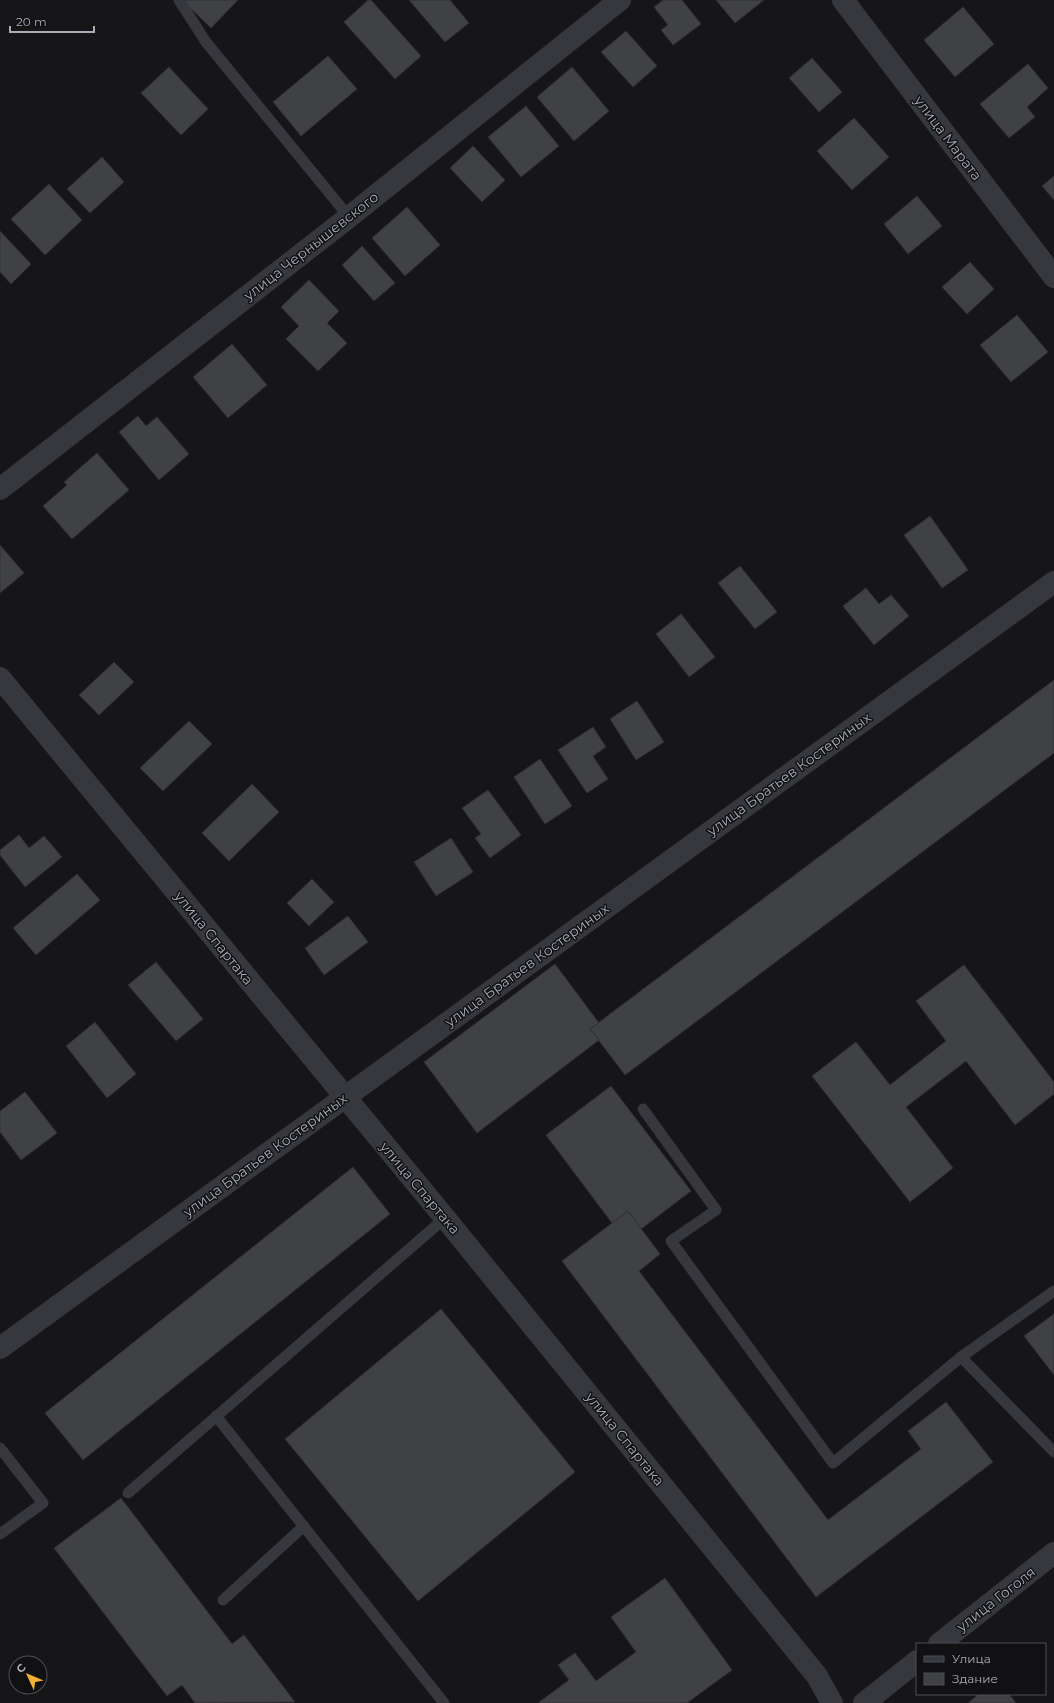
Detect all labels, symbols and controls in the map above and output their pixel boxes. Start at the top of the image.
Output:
scale bar [10,8,94,34]
text: 20 m [16,14,47,29]
street label: улица Марата [910,91,986,184]
street label: улица Чернышевского [239,188,382,305]
street label: улица Братьев Костериных [703,708,875,840]
street label: улица Спартака [170,887,257,988]
street label: улица Братьев Костериных [441,899,613,1031]
street label: улица Братьев Костериных [179,1089,351,1221]
street label: улица Спартака [375,1137,464,1238]
street label: улица Спартака [581,1388,668,1489]
street label: улица Гоголя [952,1563,1039,1636]
legend [916,1643,1046,1695]
text: Улица [952,1651,991,1666]
north arrow [8,1655,48,1695]
text: С [13,1660,29,1676]
text: Здание [952,1671,998,1686]

